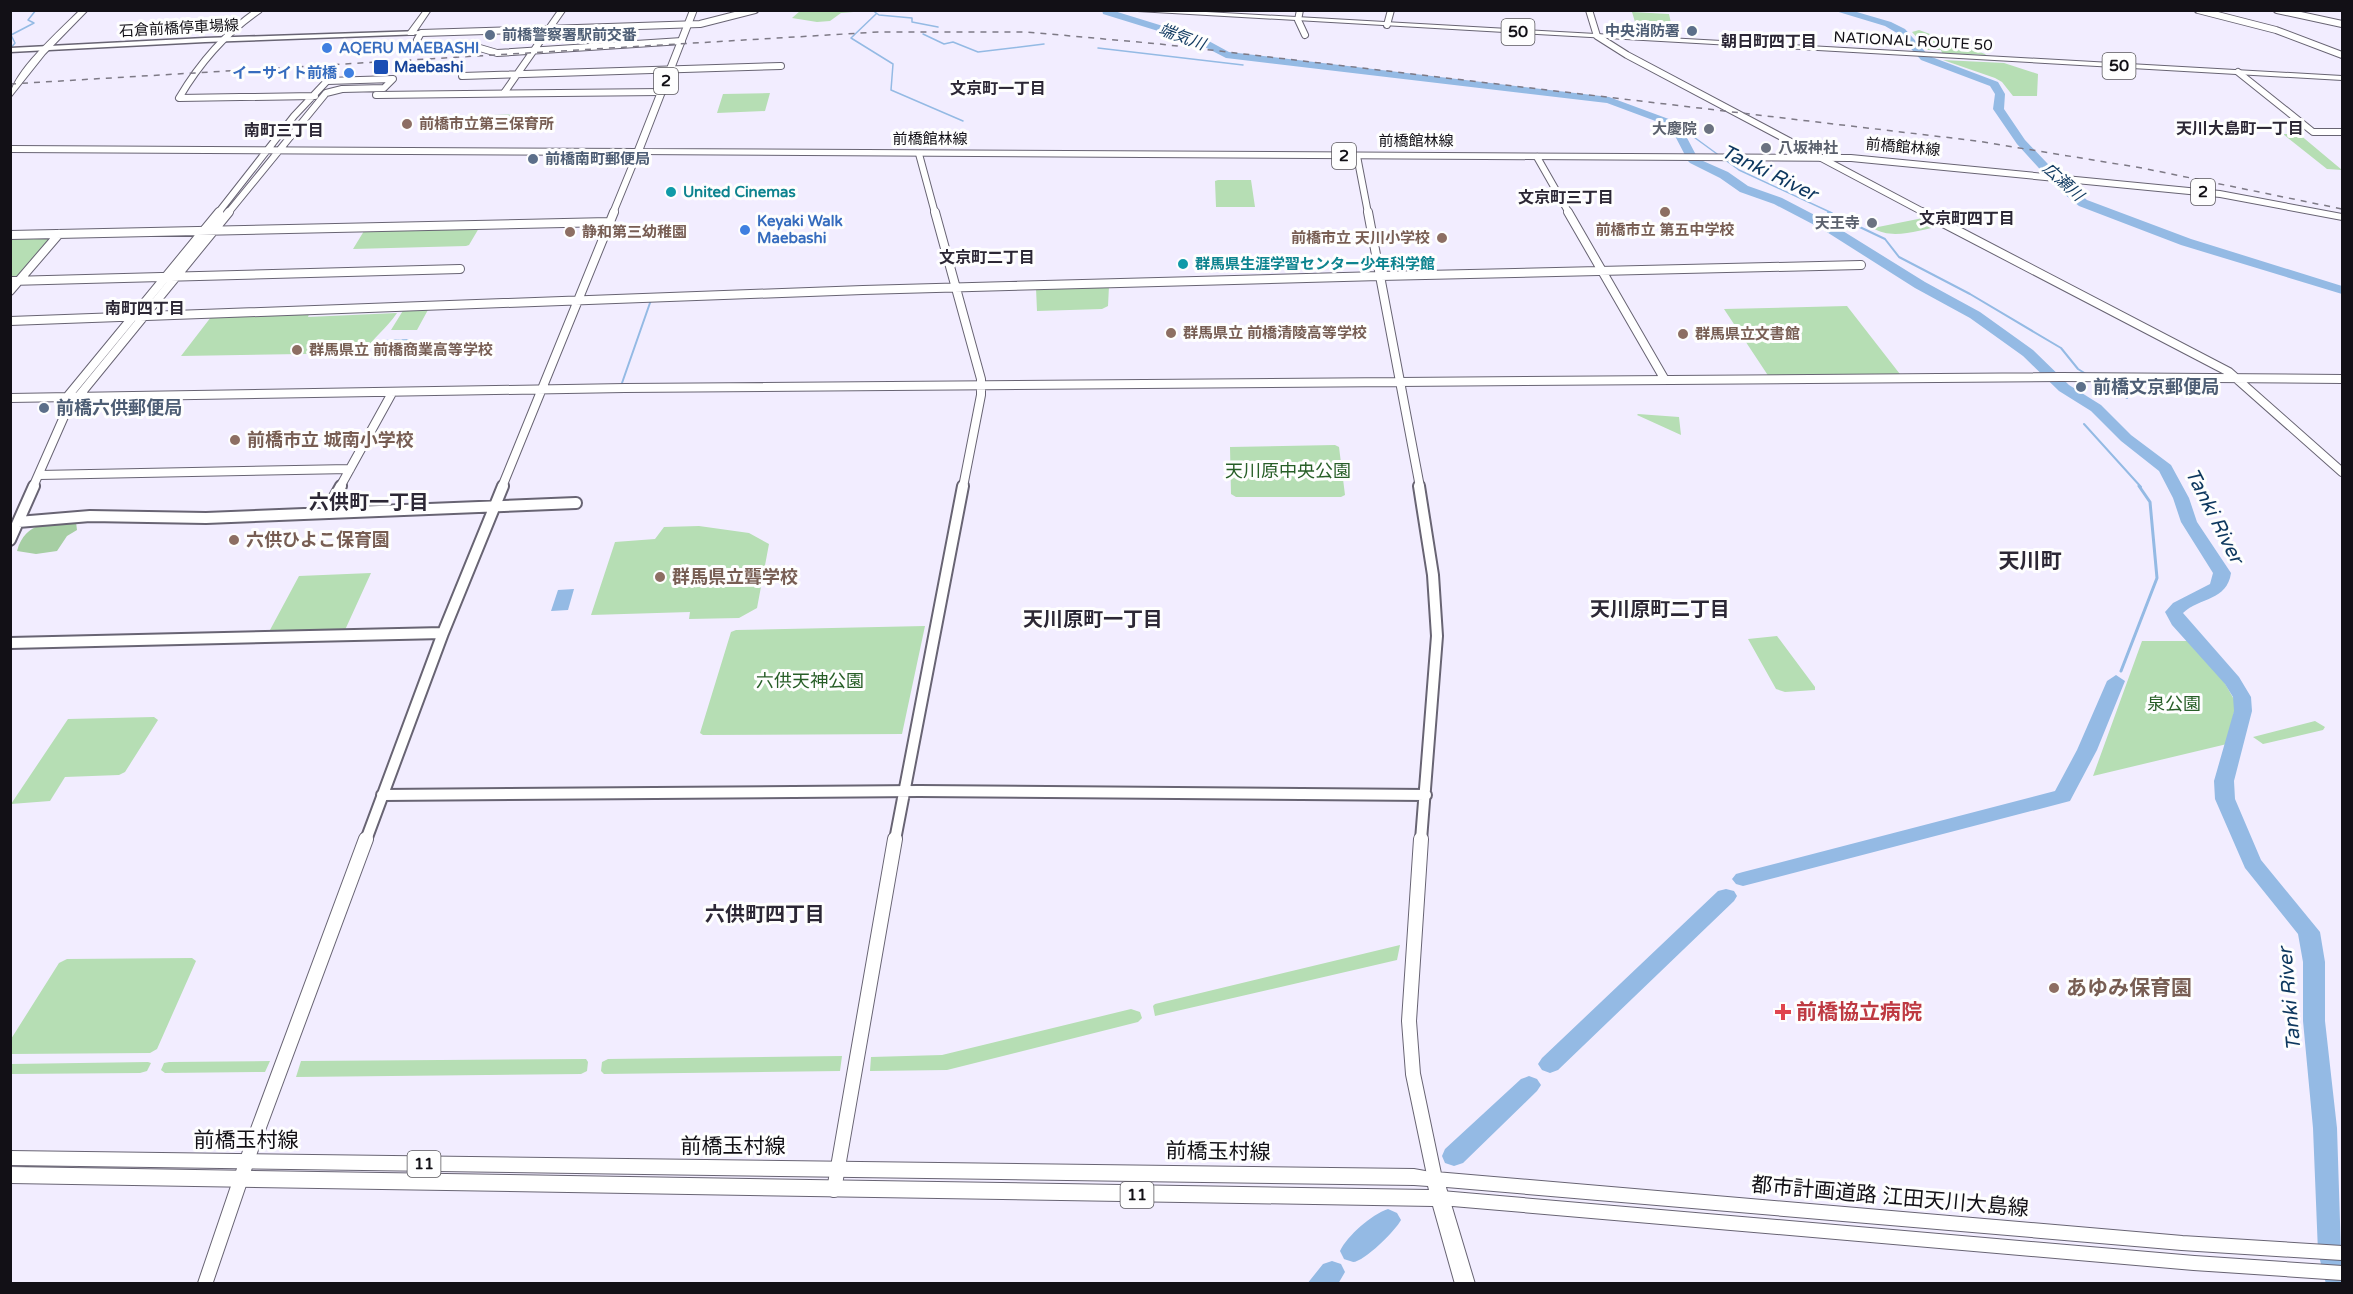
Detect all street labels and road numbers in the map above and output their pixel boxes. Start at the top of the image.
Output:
street label: 石倉前橋停車場線 [119,16,239,40]
road number: 50 [1502,19,1534,45]
street label: NATIONAL ROUTE 50 [1833,28,1993,54]
road number: 50 [2102,53,2136,79]
road number: 2 [654,68,678,94]
street label: 前橋館林線 [892,130,968,148]
street label: 前橋館林線 [1378,132,1454,150]
street label: 前橋館林線 [1865,135,1941,159]
road number: 2 [1332,143,1356,169]
road number: 2 [2191,179,2215,205]
street label: 前橋玉村線 [194,1128,299,1153]
street label: 前橋玉村線 [681,1134,786,1159]
street label: 前橋玉村線 [1165,1139,1271,1165]
road number: 11 [408,1151,440,1177]
street label: 都市計画道路 江田天川大島線 [1750,1172,2030,1222]
road number: 11 [1120,1182,1154,1208]

